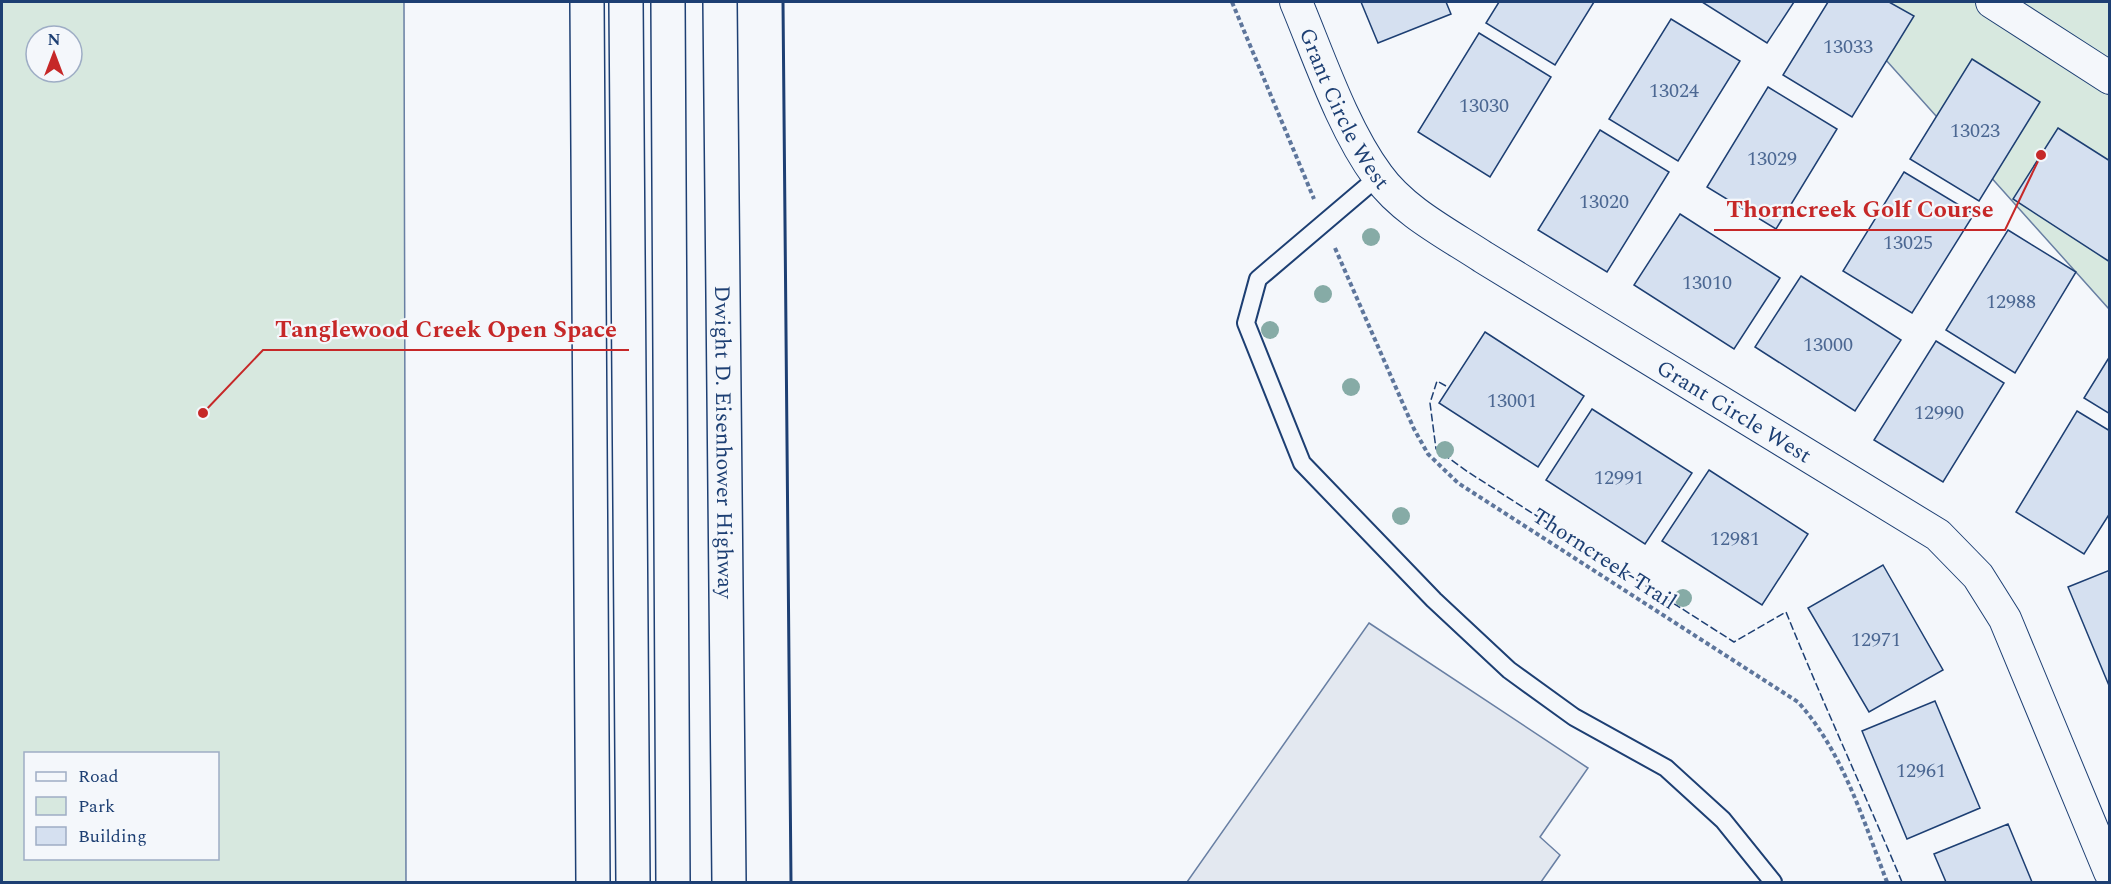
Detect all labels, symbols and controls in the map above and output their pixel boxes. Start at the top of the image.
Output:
street label: Grant Circle West [1290,23,1397,197]
north arrow [24,24,84,84]
text: N [47,28,61,52]
house number: 13033 [1823,32,1873,62]
house number: 13024 [1649,76,1699,106]
house number: 13030 [1459,91,1509,121]
house number: 13023 [1950,116,2000,146]
house number: 13029 [1747,144,1797,174]
house number: 13020 [1579,187,1629,217]
callout: Thorncreek Golf Course [1714,188,2005,230]
text: Thorncreek Golf Course [1726,192,1994,228]
house number: 13025 [1883,228,1933,258]
house number: 13010 [1682,268,1732,298]
street label: Dwight D. Eisenhower Highway [705,285,741,600]
house number: 12988 [1986,287,2036,317]
callout: Tanglewood Creek Open Space [263,308,629,350]
text: Tanglewood Creek Open Space [275,312,617,348]
house number: 13000 [1803,330,1853,360]
street label: Grant Circle West [1650,352,1818,472]
house number: 13001 [1487,386,1537,416]
house number: 12990 [1914,398,1964,428]
house number: 12991 [1594,463,1644,493]
street label: Thorncreek Trail [1525,500,1683,618]
house number: 12981 [1710,524,1760,554]
house number: 12971 [1851,625,1901,655]
legend [24,752,219,860]
house number: 12961 [1896,756,1946,786]
text: Road [78,763,119,790]
text: Park [78,793,115,820]
text: Building [78,823,147,850]

